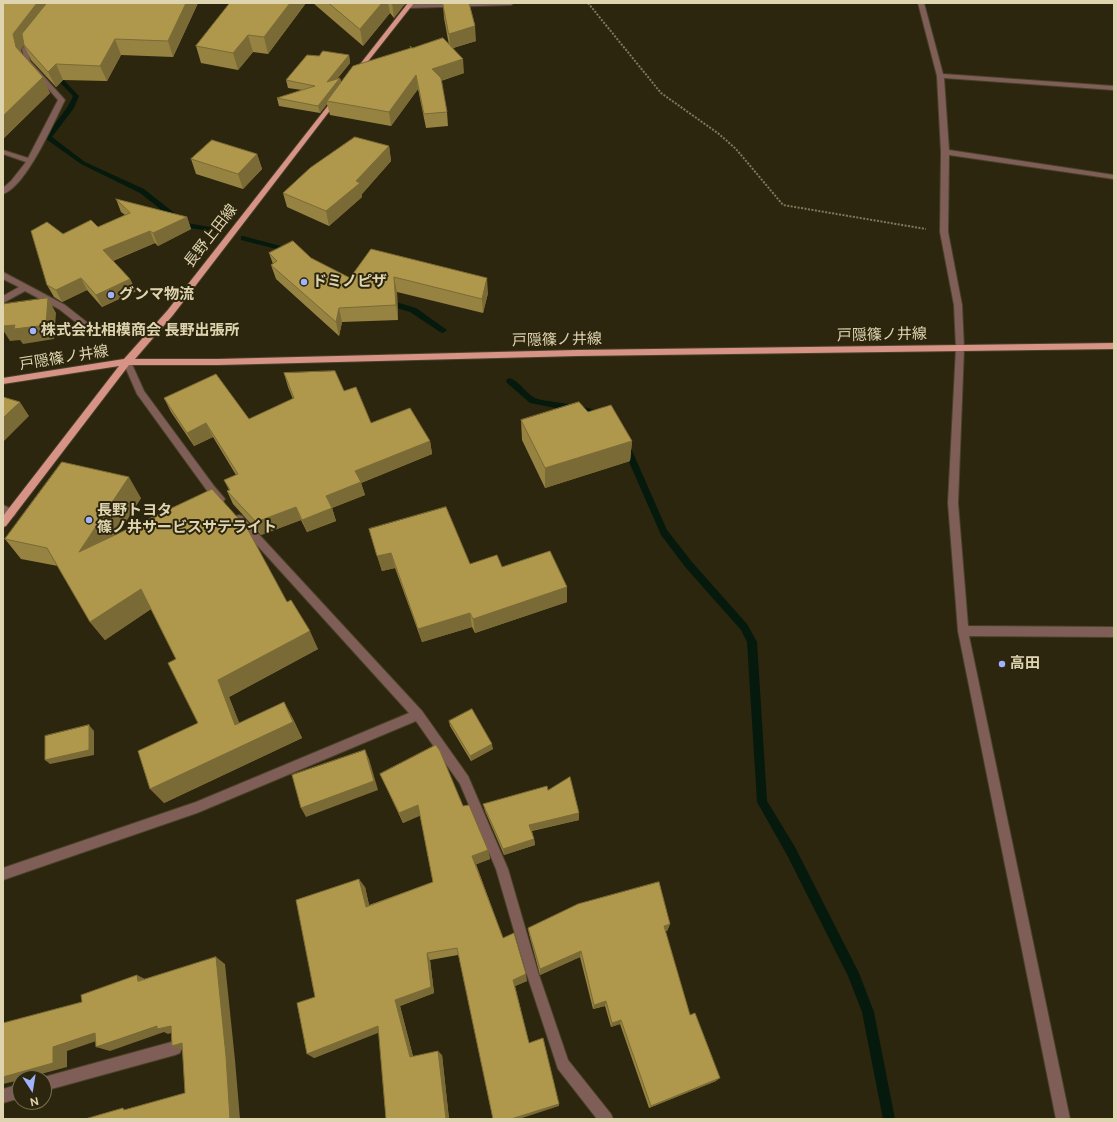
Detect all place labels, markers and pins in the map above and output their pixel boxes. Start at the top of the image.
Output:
place label: ドミノピザ [312,273,387,291]
marker: ドミノピザ [299,277,309,287]
place label: グンマ物流 [119,286,194,304]
marker: グンマ物流 [106,290,116,300]
place label: 株式会社相模商会 長野出張所 [41,322,240,340]
marker: 株式会社相模商会 長野出張所 [28,326,38,336]
place label: 長野トヨタ 篠ノ井サービスサテライト [97,502,277,537]
marker: 長野トヨタ 篠ノ井サービスサテライト [84,515,94,525]
place label: 高田 [1010,655,1040,673]
marker: 高田 [997,659,1007,669]

